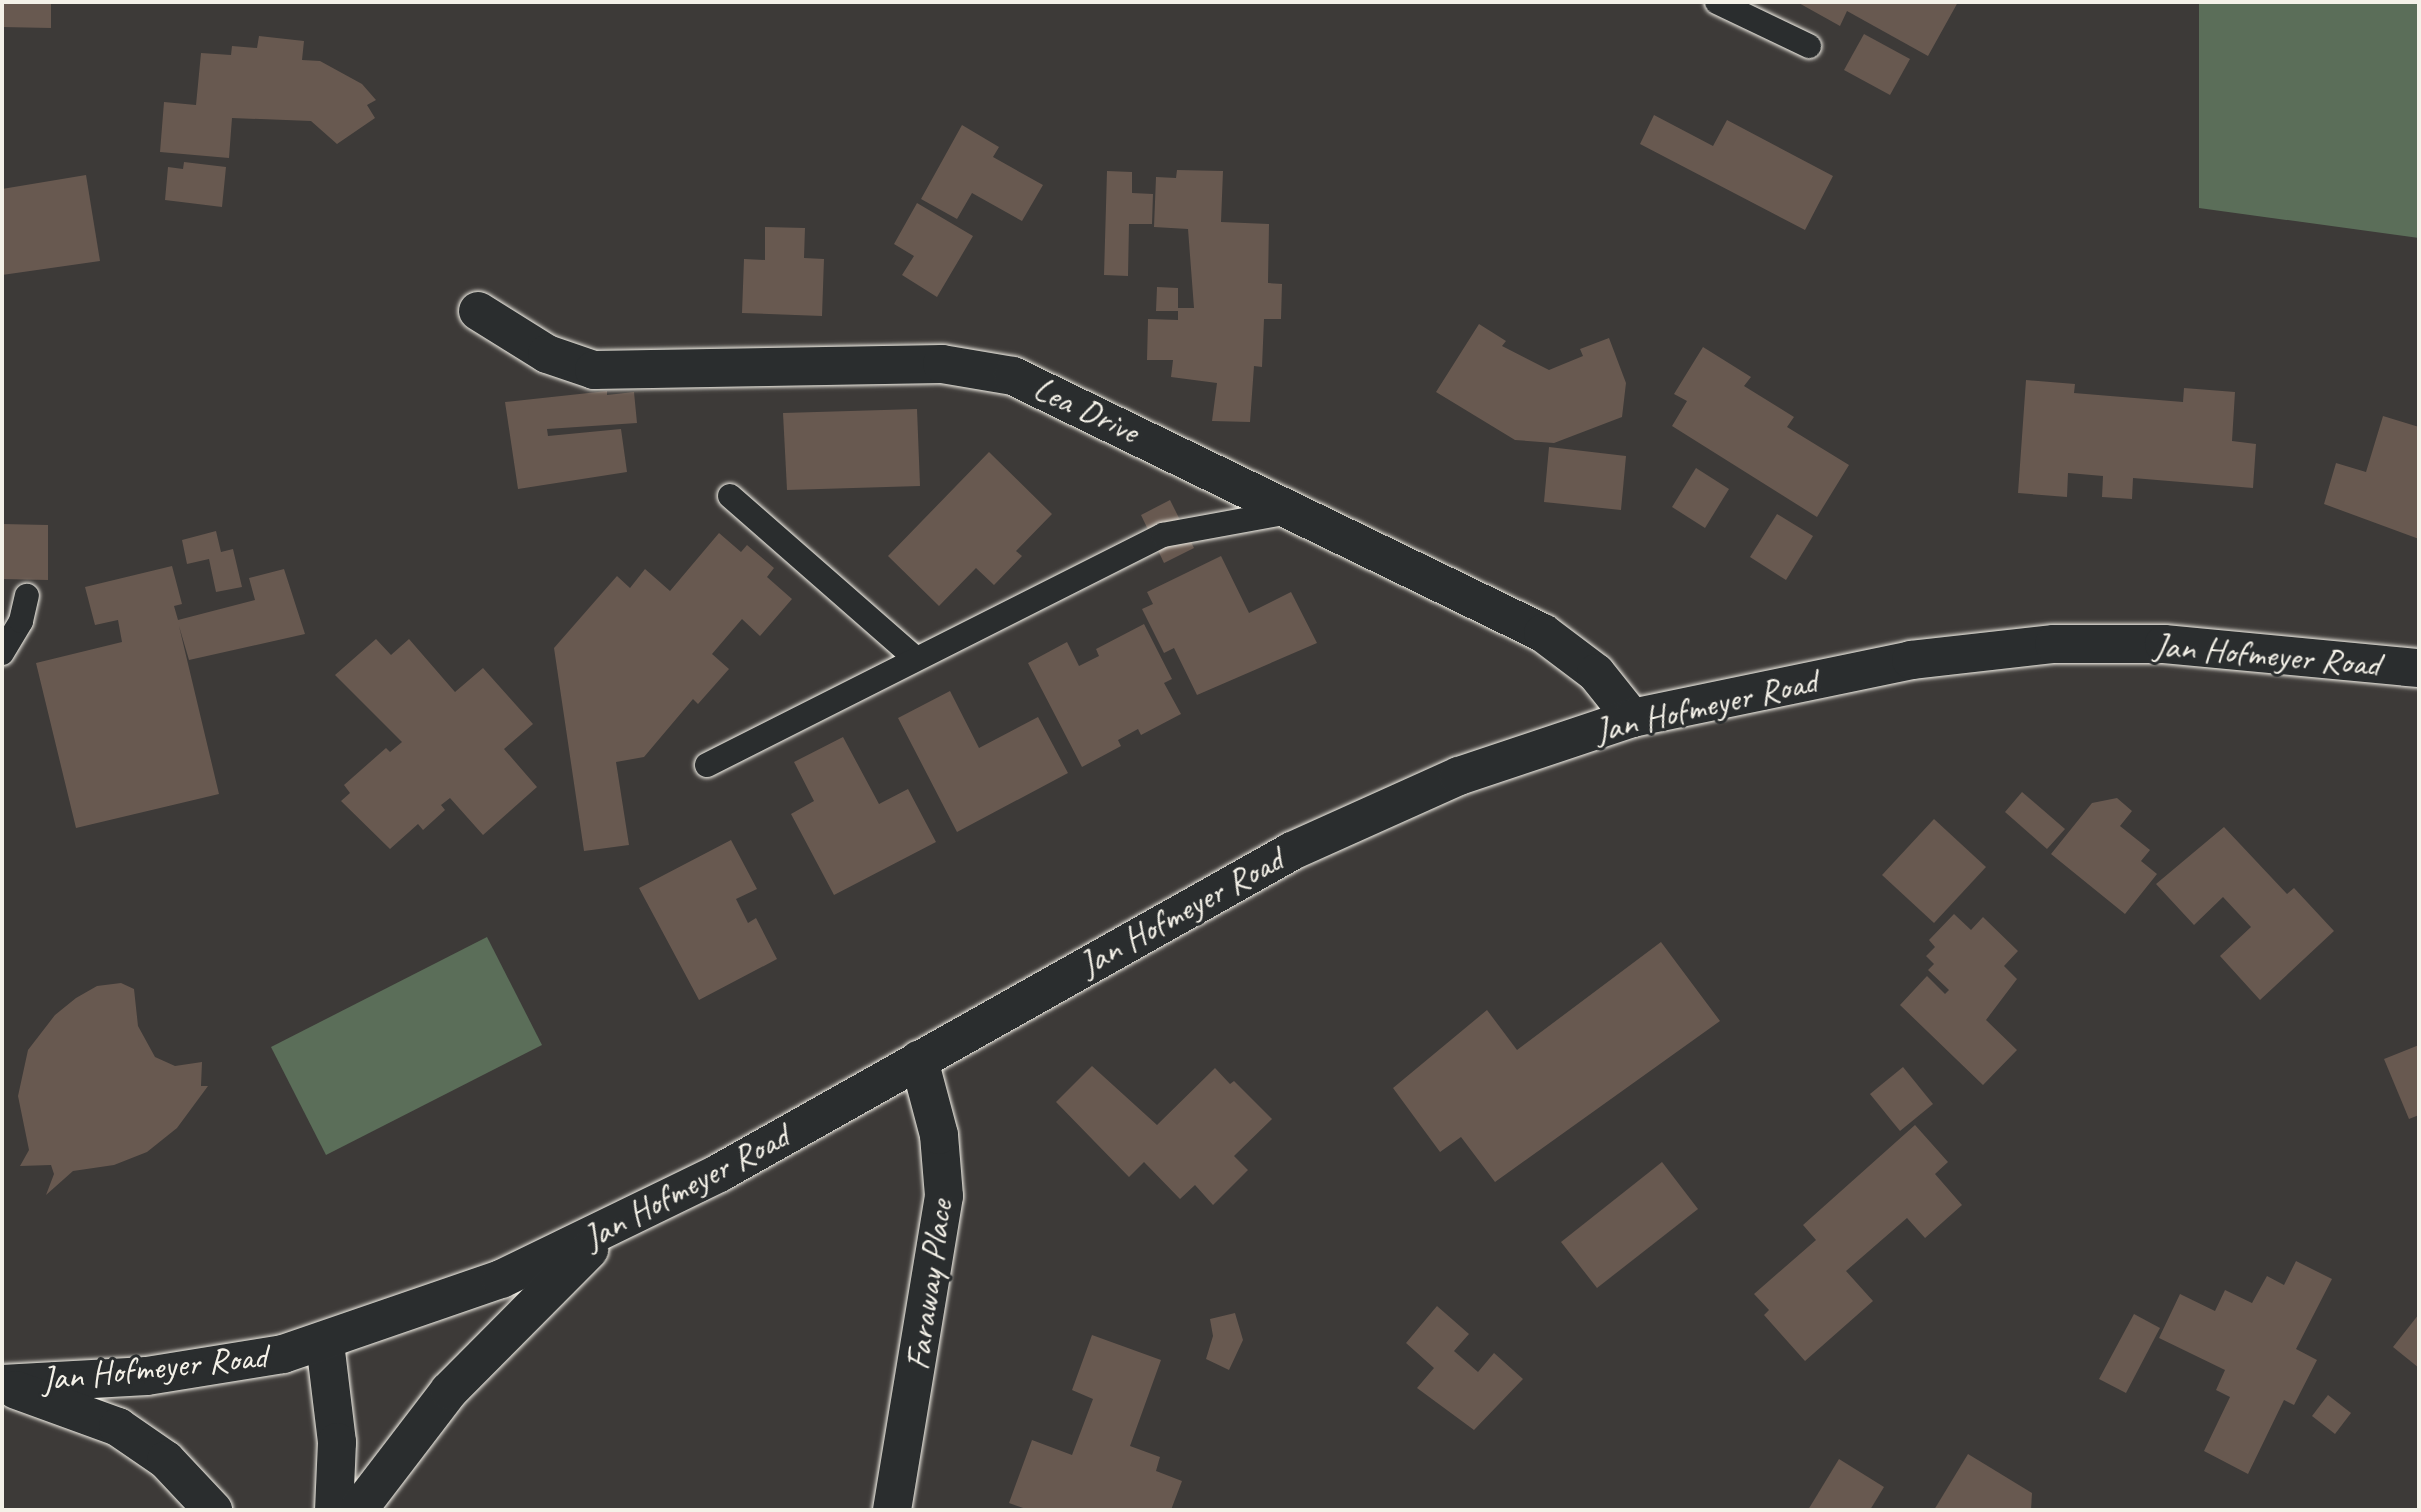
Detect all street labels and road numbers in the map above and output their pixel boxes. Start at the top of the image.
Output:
street label: Lea Drive [1027,367,1145,453]
street label: Jan Hofmeyer Road [2152,624,2382,686]
street label: Jan Hofmeyer Road [1590,660,1822,752]
street label: Jan Hofmeyer Road [1071,838,1291,986]
street label: Jan Hofmeyer Road [576,1115,796,1259]
street label: Faraway Place [896,1197,962,1373]
street label: Jan Hofmeyer Road [38,1335,270,1401]

